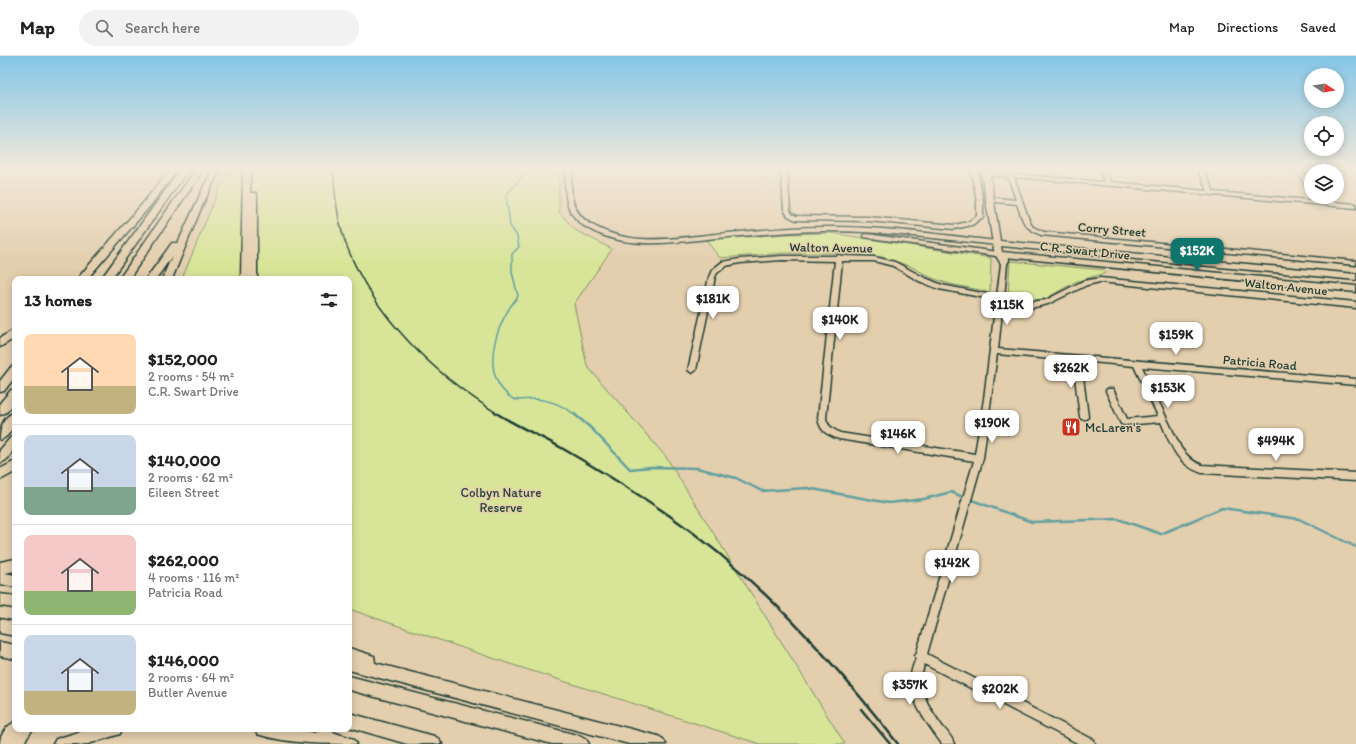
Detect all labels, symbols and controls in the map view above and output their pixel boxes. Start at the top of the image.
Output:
search box [79,10,359,46]
text: Map [20,16,55,39]
icon: search [93,17,115,39]
text: Search here [125,19,200,37]
text: Map [1169,19,1195,36]
text: Directions [1217,19,1278,36]
text: Saved [1300,19,1336,36]
north arrow [1304,68,1344,108]
map controls [1304,68,1344,204]
button: locate [1304,116,1344,156]
button: layers [1304,164,1344,204]
street label: Corry Street [1077,219,1147,240]
street label: C.R. Swart Drive [1039,238,1131,263]
pin: $152K [1169,238,1225,272]
street label: Walton Avenue [789,239,873,256]
text: $152K [1180,243,1214,258]
street label: Walton Avenue [1244,275,1328,298]
pin: $181K [685,286,741,320]
icon: filters [318,289,340,311]
text: 13 homes [24,290,92,310]
text: $181K [696,291,730,306]
pin: $115K [979,292,1035,326]
text: $115K [990,297,1024,312]
pin: $140K [812,307,868,341]
text: $140K [822,312,858,327]
pin: $159K [1148,322,1204,356]
text: $159K [1159,327,1193,342]
text: $152,000 [148,349,218,369]
icon: home [56,350,104,398]
street label: Patricia Road [1222,352,1298,373]
pin: $262K [1043,355,1099,389]
text: $262K [1053,360,1089,375]
text: 2 rooms · 54 m² [148,369,234,384]
pin: $153K [1140,375,1196,409]
text: $153K [1151,380,1185,395]
text: C.R. Swart Drive [148,384,239,399]
pin: $190K [964,410,1020,444]
text: $190K [974,415,1010,430]
restaurant icon: McLaren's [1060,416,1082,438]
place label: McLaren's [1085,420,1142,435]
pin: $146K [870,421,926,455]
text: $146K [880,426,916,441]
pin: $494K [1248,428,1304,462]
text: $494K [1257,433,1295,448]
text: $140,000 [148,450,221,470]
icon: home [56,451,104,499]
text: 2 rooms · 62 m² [148,470,233,485]
text: Eileen Street [148,485,219,500]
park label: Colbyn Nature Reserve [461,485,541,515]
text: $262,000 [148,550,219,570]
pin: $142K [924,550,980,584]
icon: home [56,551,104,599]
text: $142K [934,555,970,570]
text: 4 rooms · 116 m² [148,570,239,585]
text: Patricia Road [148,585,222,600]
text: $146,000 [148,650,219,670]
icon: home [56,651,104,699]
text: 2 rooms · 64 m² [148,670,234,685]
pin: $357K [882,672,938,706]
pin: $202K [972,676,1028,710]
text: $357K [892,677,928,692]
text: $202K [982,681,1018,696]
text: Butler Avenue [148,685,227,700]

